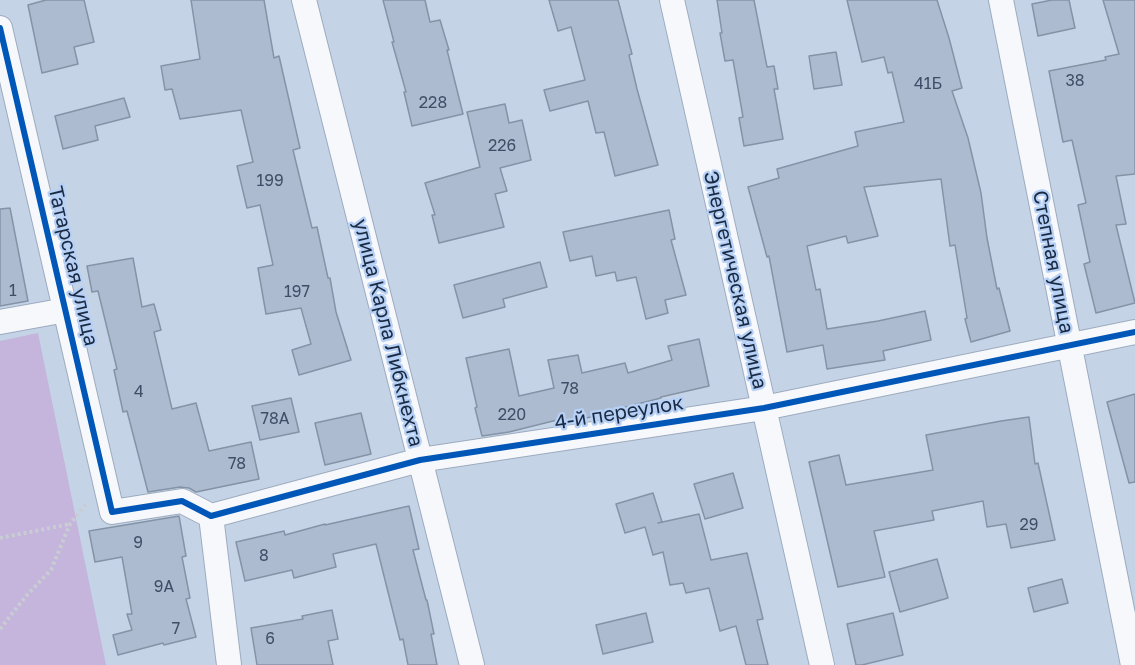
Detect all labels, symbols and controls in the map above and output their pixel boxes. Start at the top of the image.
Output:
house number: 38 [1065,71,1085,91]
house number: 41Б [914,74,942,94]
house number: 228 [419,93,447,113]
house number: 226 [488,136,516,156]
street label: Энергетическая улица [698,169,772,391]
house number: 199 [256,171,284,191]
street label: Татарская улица [43,184,103,348]
street label: Степная улица [1027,188,1079,336]
street label: улица Карла Либкнехта [348,217,428,449]
house number: 1 [9,281,17,301]
house number: 197 [284,282,310,302]
house number: 78 [561,379,579,399]
house number: 4 [134,382,144,402]
street label: 4-й переулок [553,391,685,435]
house number: 220 [498,405,526,425]
house number: 78А [261,409,289,429]
house number: 78 [228,454,246,474]
house number: 29 [1020,515,1038,535]
house number: 9 [133,533,143,553]
house number: 8 [259,546,269,566]
house number: 9А [154,577,174,597]
house number: 7 [172,619,180,639]
house number: 6 [265,629,275,649]

